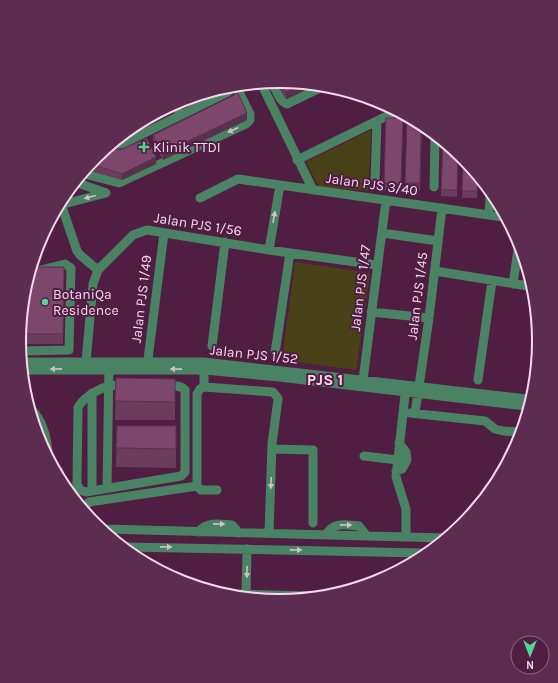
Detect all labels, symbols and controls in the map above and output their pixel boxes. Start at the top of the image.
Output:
one-way arrow [228,127,239,133]
place label: Klinik TTDI [153,139,221,156]
marker: Klinik TTDI [138,141,150,153]
street label: Jalan PJS 3/40 [325,170,419,199]
one-way arrow [84,195,96,201]
street label: Jalan PJS 1/56 [153,209,243,240]
one-way arrow [271,211,277,224]
street label: Jalan PJS 1/47 [347,243,374,332]
street label: Jalan PJS 1/45 [404,251,431,341]
street label: Jalan PJS 1/49 [128,254,155,344]
place label: BotaniQa Residence [53,286,119,319]
marker: BotaniQa Residence [40,297,50,307]
street label: Jalan PJS 1/52 [209,341,299,368]
one-way arrow [49,366,62,372]
one-way arrow [170,366,182,373]
district label: PJS 1 [307,370,343,389]
one-way arrow [268,477,274,490]
one-way arrow [213,521,226,527]
one-way arrow [340,522,352,529]
one-way arrow [160,544,172,551]
one-way arrow [290,547,303,553]
one-way arrow [243,566,250,578]
north arrow [510,635,550,675]
text: N [526,658,534,671]

